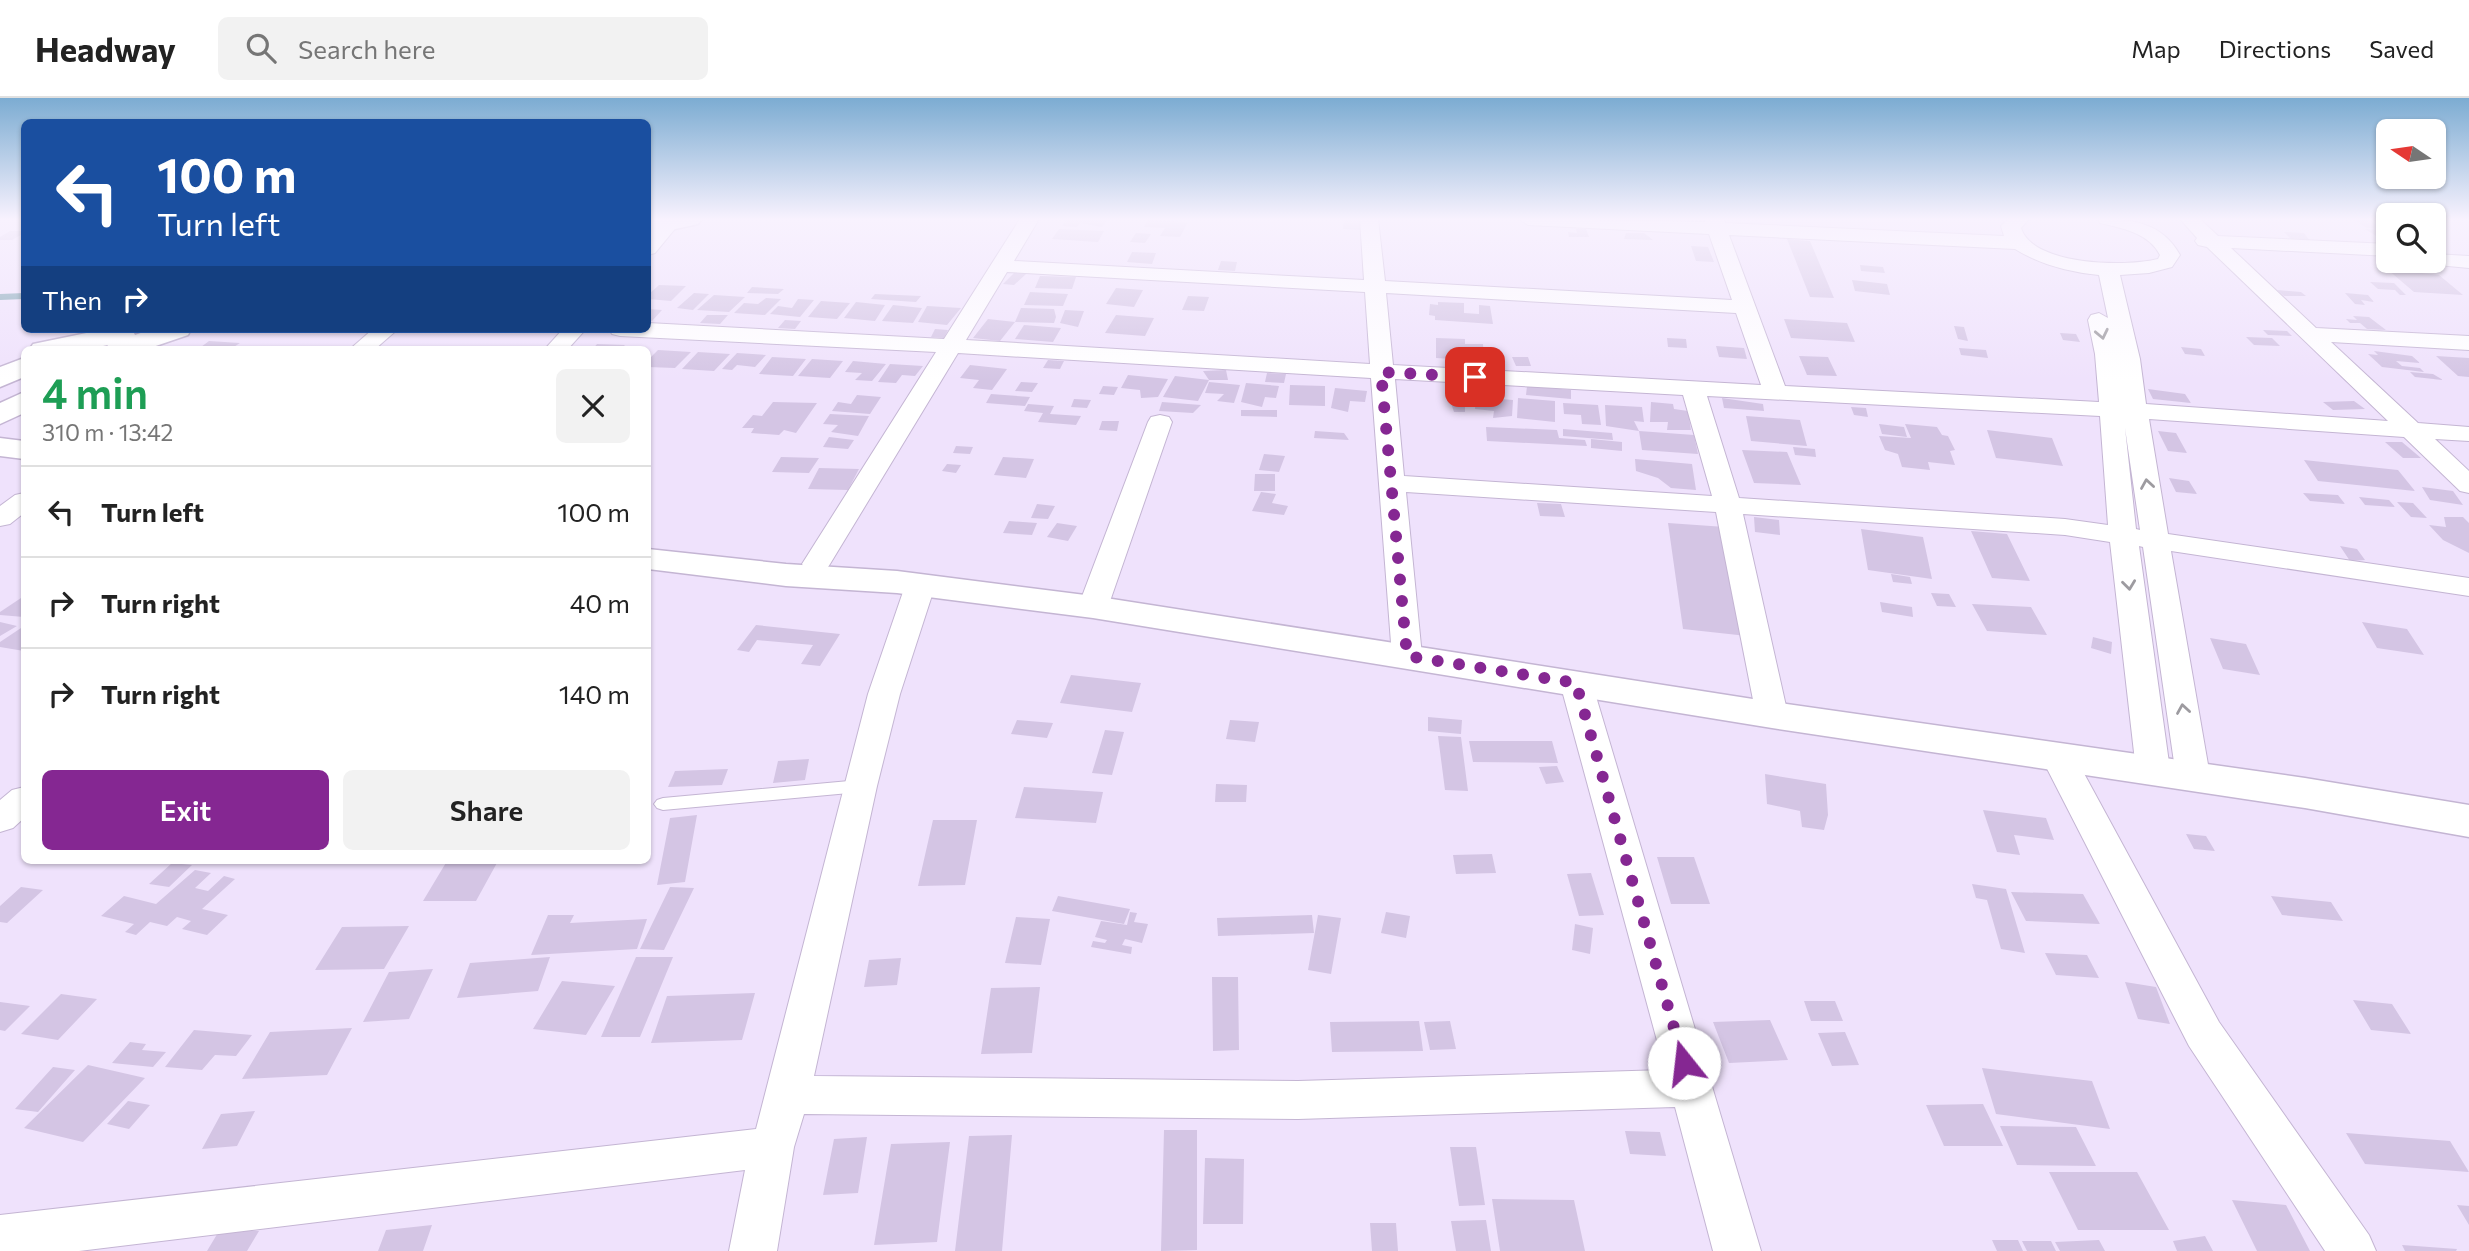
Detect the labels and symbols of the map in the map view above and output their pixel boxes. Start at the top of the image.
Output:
north arrow [2376,119,2446,189]
one-way arrow [2094,328,2109,340]
pin [1445,347,1505,407]
one-way arrow [2140,478,2155,490]
one-way arrow [2122,579,2137,590]
one-way arrow [2176,703,2191,715]
position arrow [1647,1026,1721,1100]

